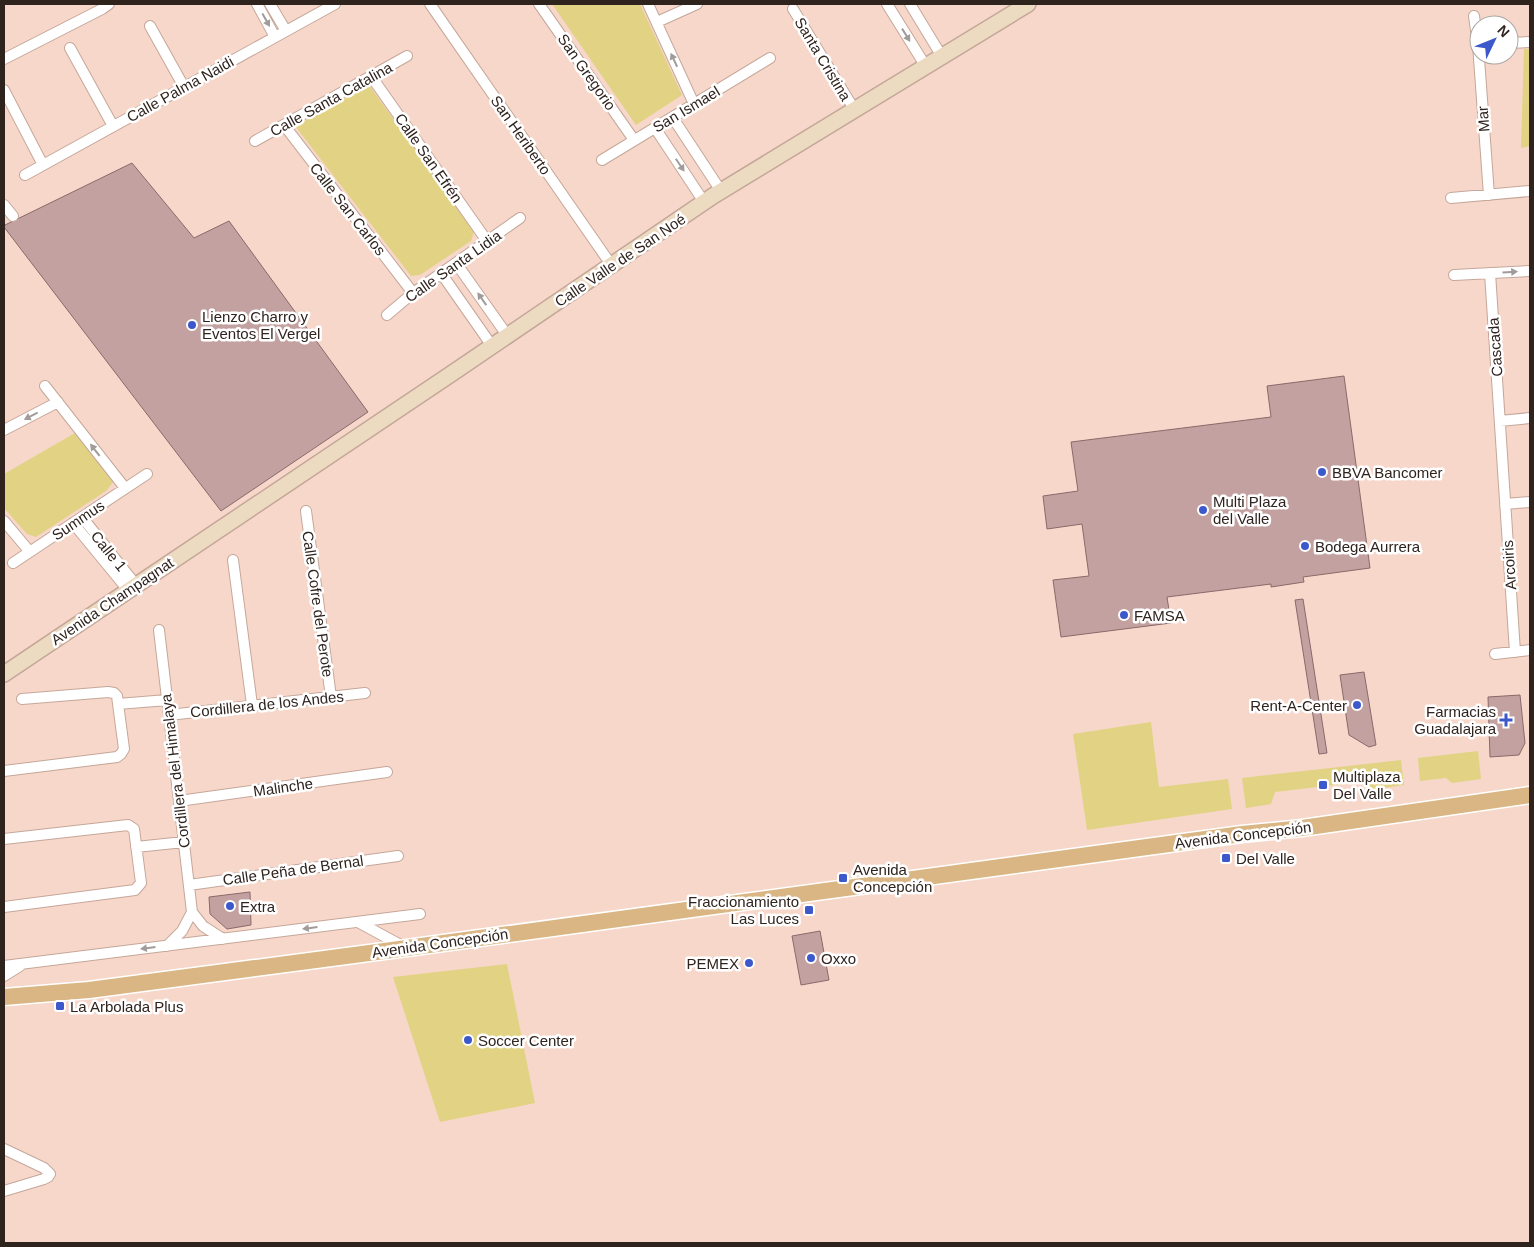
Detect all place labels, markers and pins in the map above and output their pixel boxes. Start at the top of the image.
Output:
place label: Lienzo Charro y Eventos El Vergel [202,308,320,342]
marker: Lienzo Charro y Eventos El Vergel [186,319,198,331]
place label: BBVA Bancomer [1332,464,1443,481]
marker: BBVA Bancomer [1316,466,1328,478]
place label: Multi Plaza del Valle [1213,493,1287,527]
marker: Multi Plaza del Valle [1197,504,1209,516]
place label: Bodega Aurrera [1315,538,1421,555]
marker: Bodega Aurrera [1299,540,1311,552]
place label: FAMSA [1134,607,1185,624]
marker: FAMSA [1118,609,1130,621]
place label: Rent-A-Center [1250,697,1347,714]
marker: Rent-A-Center [1351,699,1363,711]
place label: Farmacias Guadalajara [1414,703,1497,737]
marker: Farmacias Guadalajara [1500,714,1512,726]
place label: Multiplaza Del Valle [1333,768,1401,802]
marker: Multiplaza Del Valle [1317,779,1329,791]
place label: Del Valle [1236,850,1295,867]
marker: Del Valle [1220,852,1232,864]
place label: Avenida Concepción [853,861,932,895]
marker: Avenida Concepción [837,872,849,884]
place label: Fraccionamiento Las Luces [688,893,799,927]
place label: Extra [240,898,276,915]
marker: Extra [224,900,236,912]
marker: Fraccionamiento Las Luces [803,904,815,916]
place label: Oxxo [821,950,856,967]
marker: Oxxo [805,952,817,964]
place label: PEMEX [686,955,739,972]
marker: PEMEX [743,957,755,969]
place label: La Arbolada Plus [70,998,183,1015]
marker: La Arbolada Plus [54,1000,66,1012]
place label: Soccer Center [478,1032,574,1049]
marker: Soccer Center [462,1034,474,1046]

